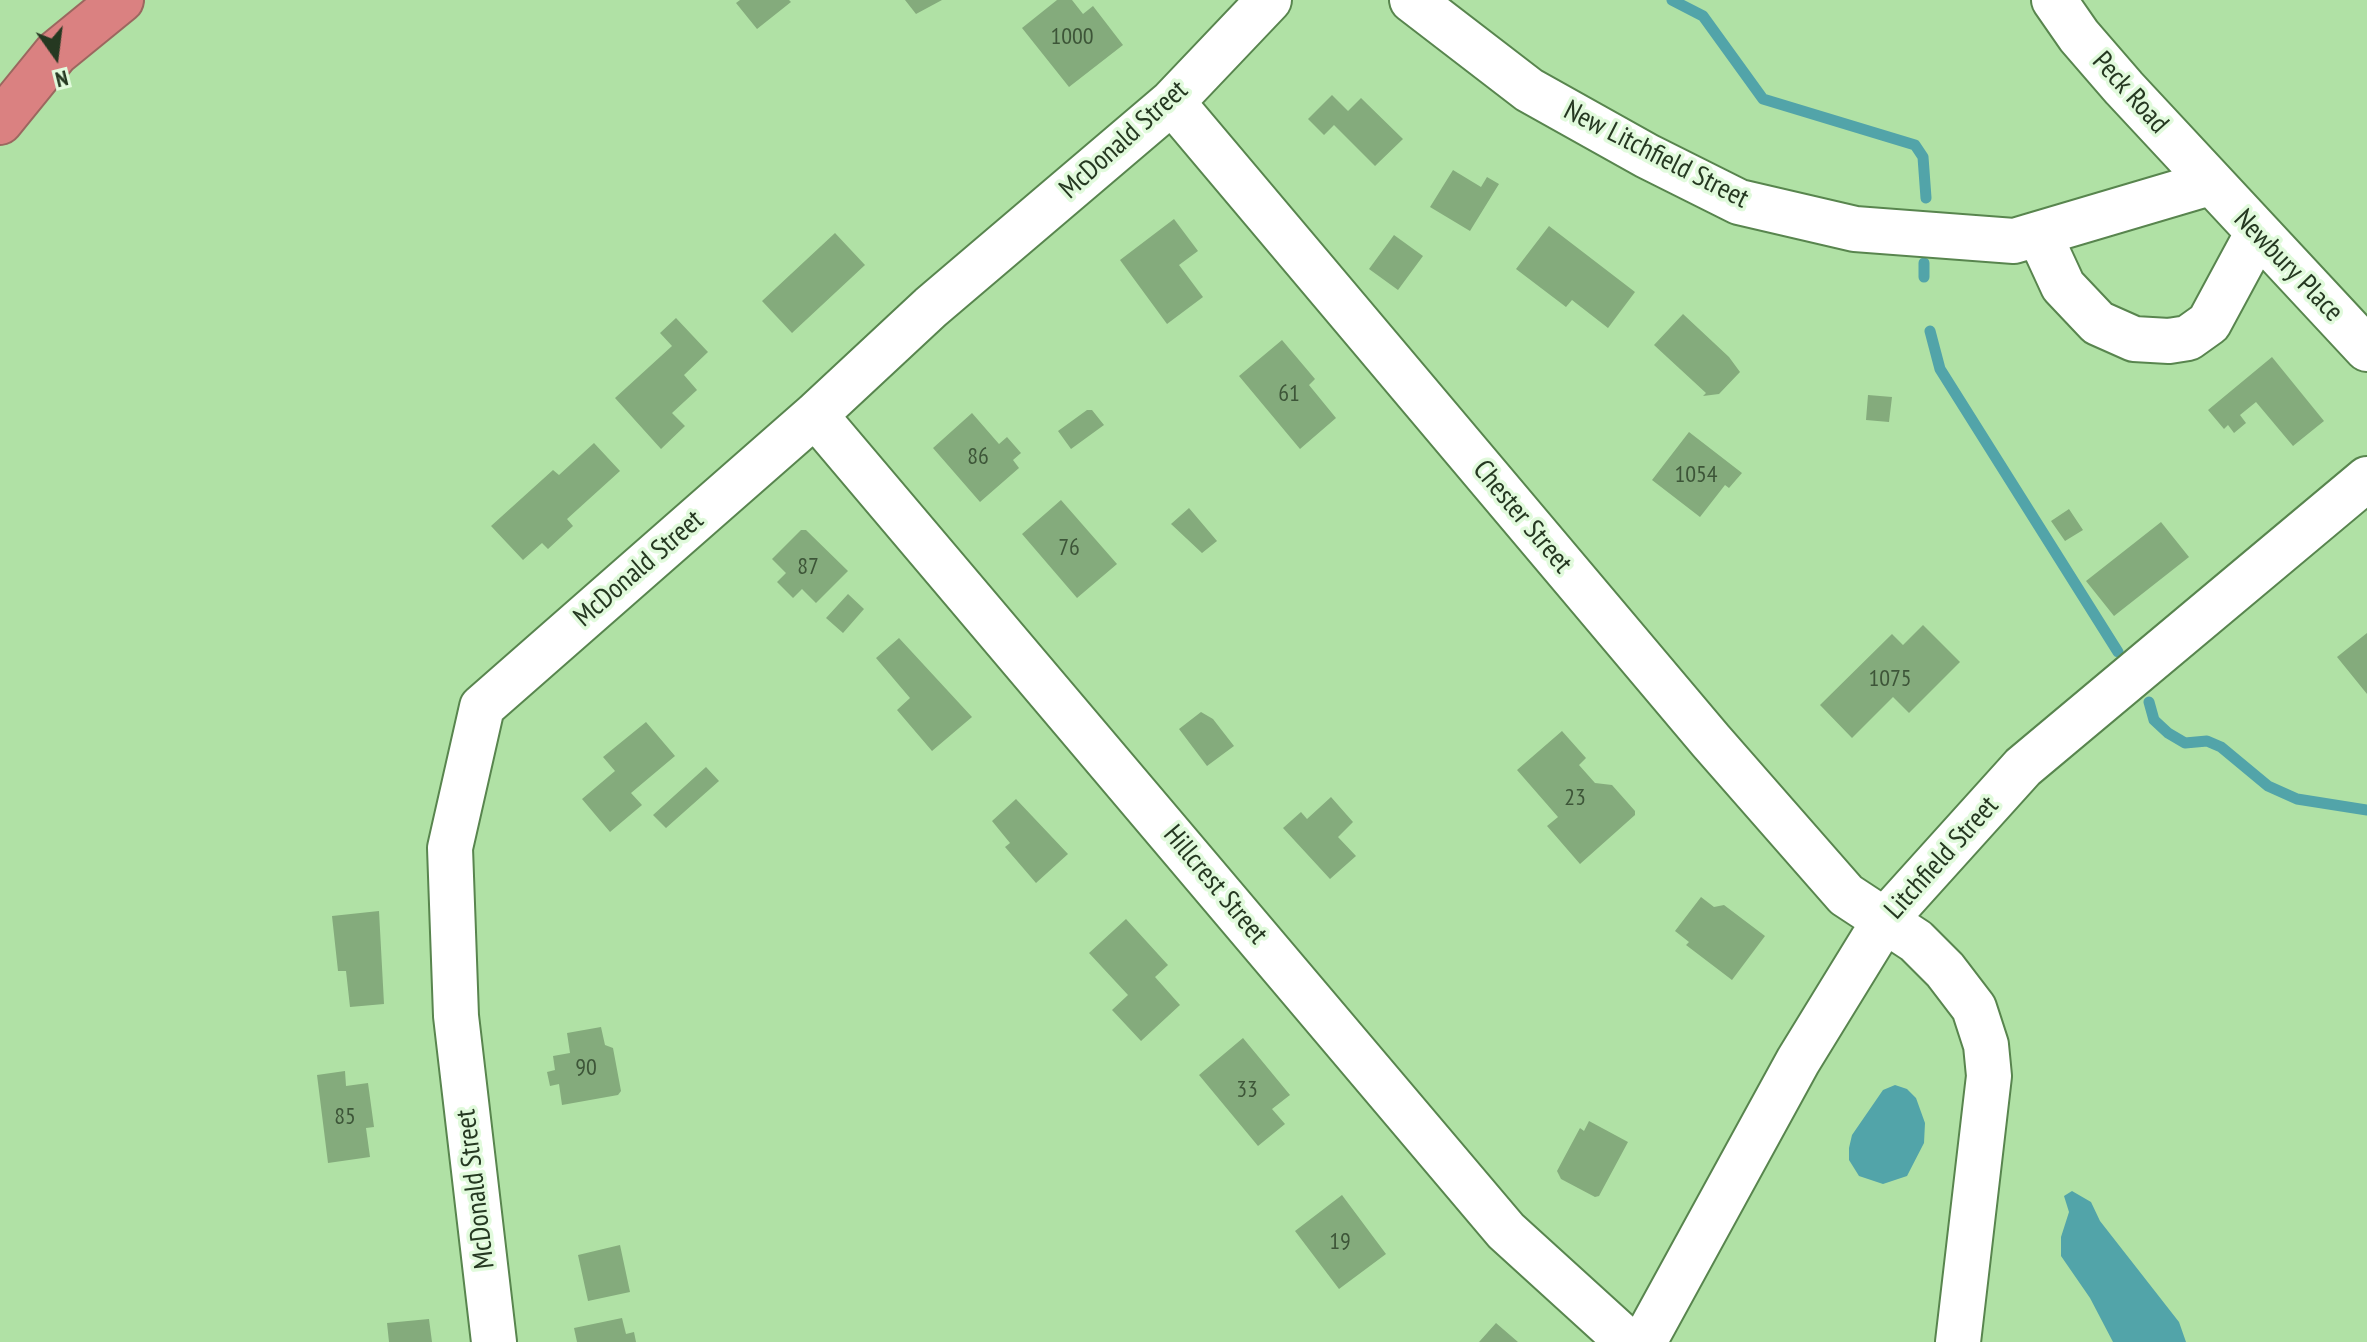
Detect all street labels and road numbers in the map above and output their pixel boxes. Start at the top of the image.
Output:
street label: Peck Road [2085,45,2175,141]
street label: McDonald Street [1053,74,1195,206]
street label: New Litchfield Street [1558,94,1754,216]
street label: Newbury Place [2226,203,2350,329]
street label: Chester Street [1465,454,1579,580]
street label: McDonald Street [567,504,711,634]
street label: Litchfield Street [1878,790,2006,926]
street label: Hillcrest Street [1156,819,1274,951]
street label: McDonald Street [450,1107,502,1271]

